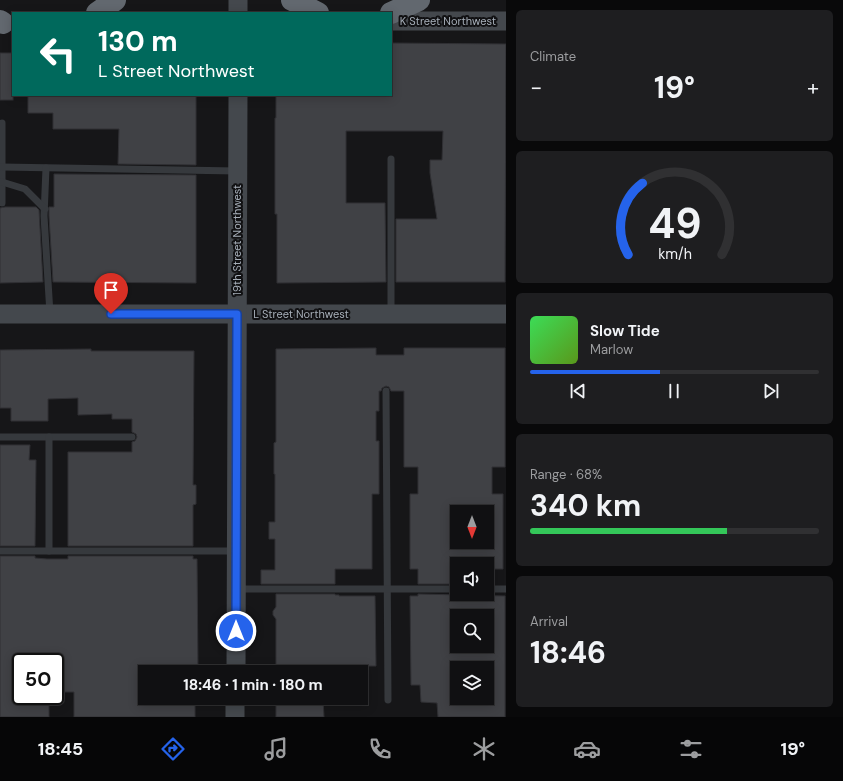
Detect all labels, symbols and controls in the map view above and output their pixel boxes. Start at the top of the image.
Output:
street label: K Street Northwest [400,14,496,28]
text: 130 m [98,23,178,60]
icon: left [32,28,84,80]
text: Climate [530,48,576,65]
text: L Street Northwest [98,59,255,83]
text: 19° [654,68,695,107]
text: − [530,73,542,102]
text: + [807,73,819,102]
street label: 19th Street Northwest [230,185,244,295]
text: 49 [648,197,701,251]
text: km/h [658,245,691,263]
pin [94,273,128,314]
icon: arrive [100,279,122,301]
street label: L Street Northwest [253,307,349,321]
text: Slow Tide [590,321,660,341]
text: Marlow [590,341,633,358]
icon: previous [567,380,589,402]
icon: pause [663,380,685,402]
icon: next [760,380,782,402]
text: Range · 68% [530,466,602,483]
text: 340 km [530,486,641,525]
north arrow [450,505,494,549]
map controls [450,505,494,705]
button: sound [450,557,494,601]
button: search [450,609,494,653]
position arrow [215,610,257,652]
text: Arrival [530,613,568,630]
text: 18:46 [530,633,606,672]
speed limit sign: 50 [12,653,64,705]
button: layers [450,661,494,705]
text: 18:46 · 1 min · 180 m [183,675,323,695]
icon: directions [159,735,187,763]
icon: music [262,735,290,763]
icon: phone [366,735,394,763]
icon: climate [470,735,498,763]
icon: car [573,735,601,763]
icon: filters [677,735,705,763]
text: 18:45 [38,737,83,761]
text: 19° [781,737,805,761]

